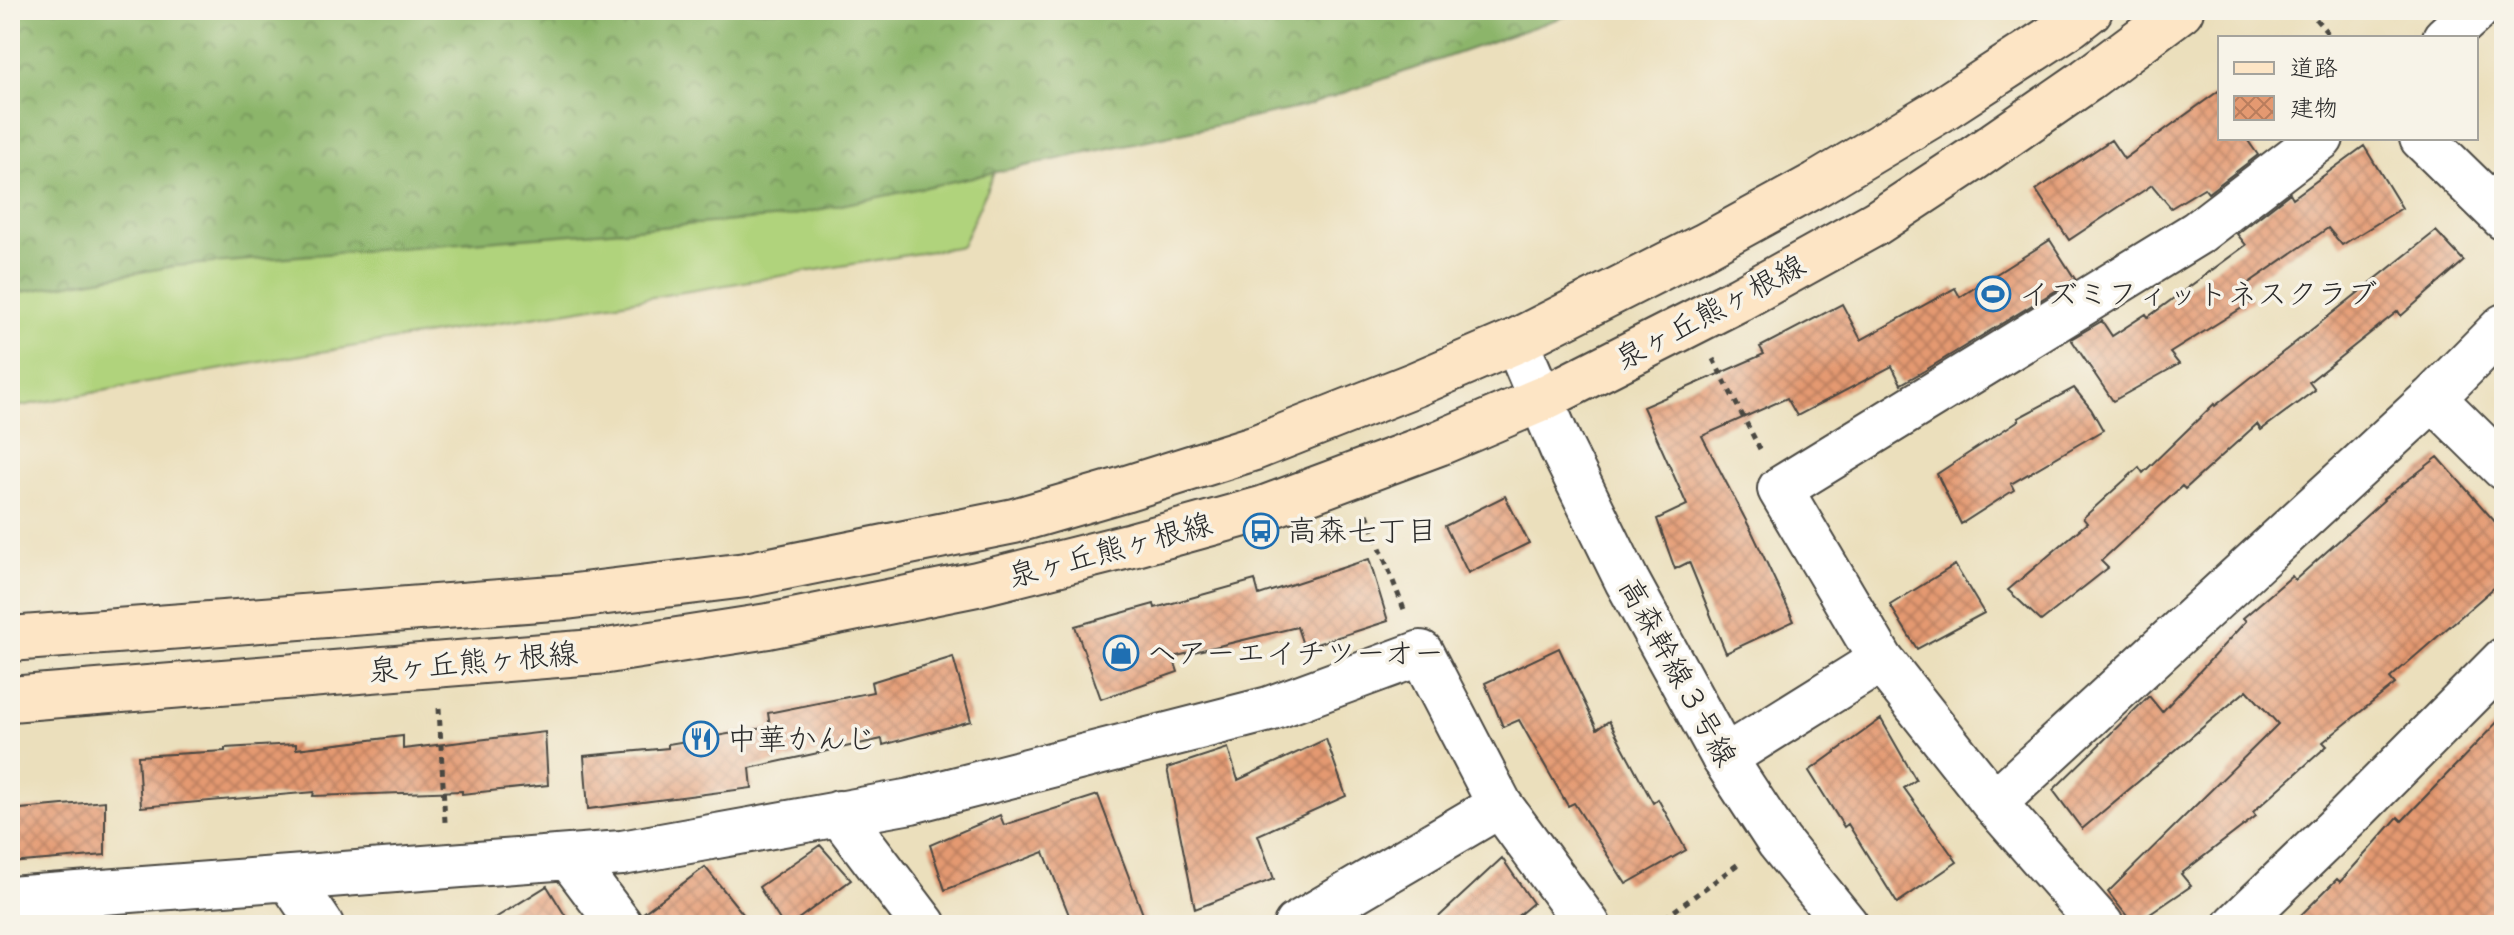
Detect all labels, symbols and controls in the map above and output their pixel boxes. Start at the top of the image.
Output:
legend [2218,36,2478,140]
text: 道路 [2290,52,2338,86]
text: 建物 [2290,92,2338,126]
street label: 泉ヶ丘熊ヶ根線 [1608,245,1813,381]
place label: イズミフィットネスクラブ [2019,274,2377,316]
sports icon: イズミフィットネスクラブ [1974,275,2012,313]
street label: 泉ヶ丘熊ヶ根線 [1003,504,1217,598]
place label: 高森七丁目 [1287,511,1437,553]
bus stop icon: 高森七丁目 [1242,512,1280,550]
street label: 高森幹線３号線 [1608,570,1746,775]
street label: 泉ヶ丘熊ヶ根線 [367,633,580,693]
place label: ヘアーエイチツーオー [1147,633,1444,675]
shop icon: ヘアーエイチツーオー [1102,634,1140,672]
place label: 中華かんじ [727,719,876,761]
restaurant icon: 中華かんじ [682,720,720,758]

